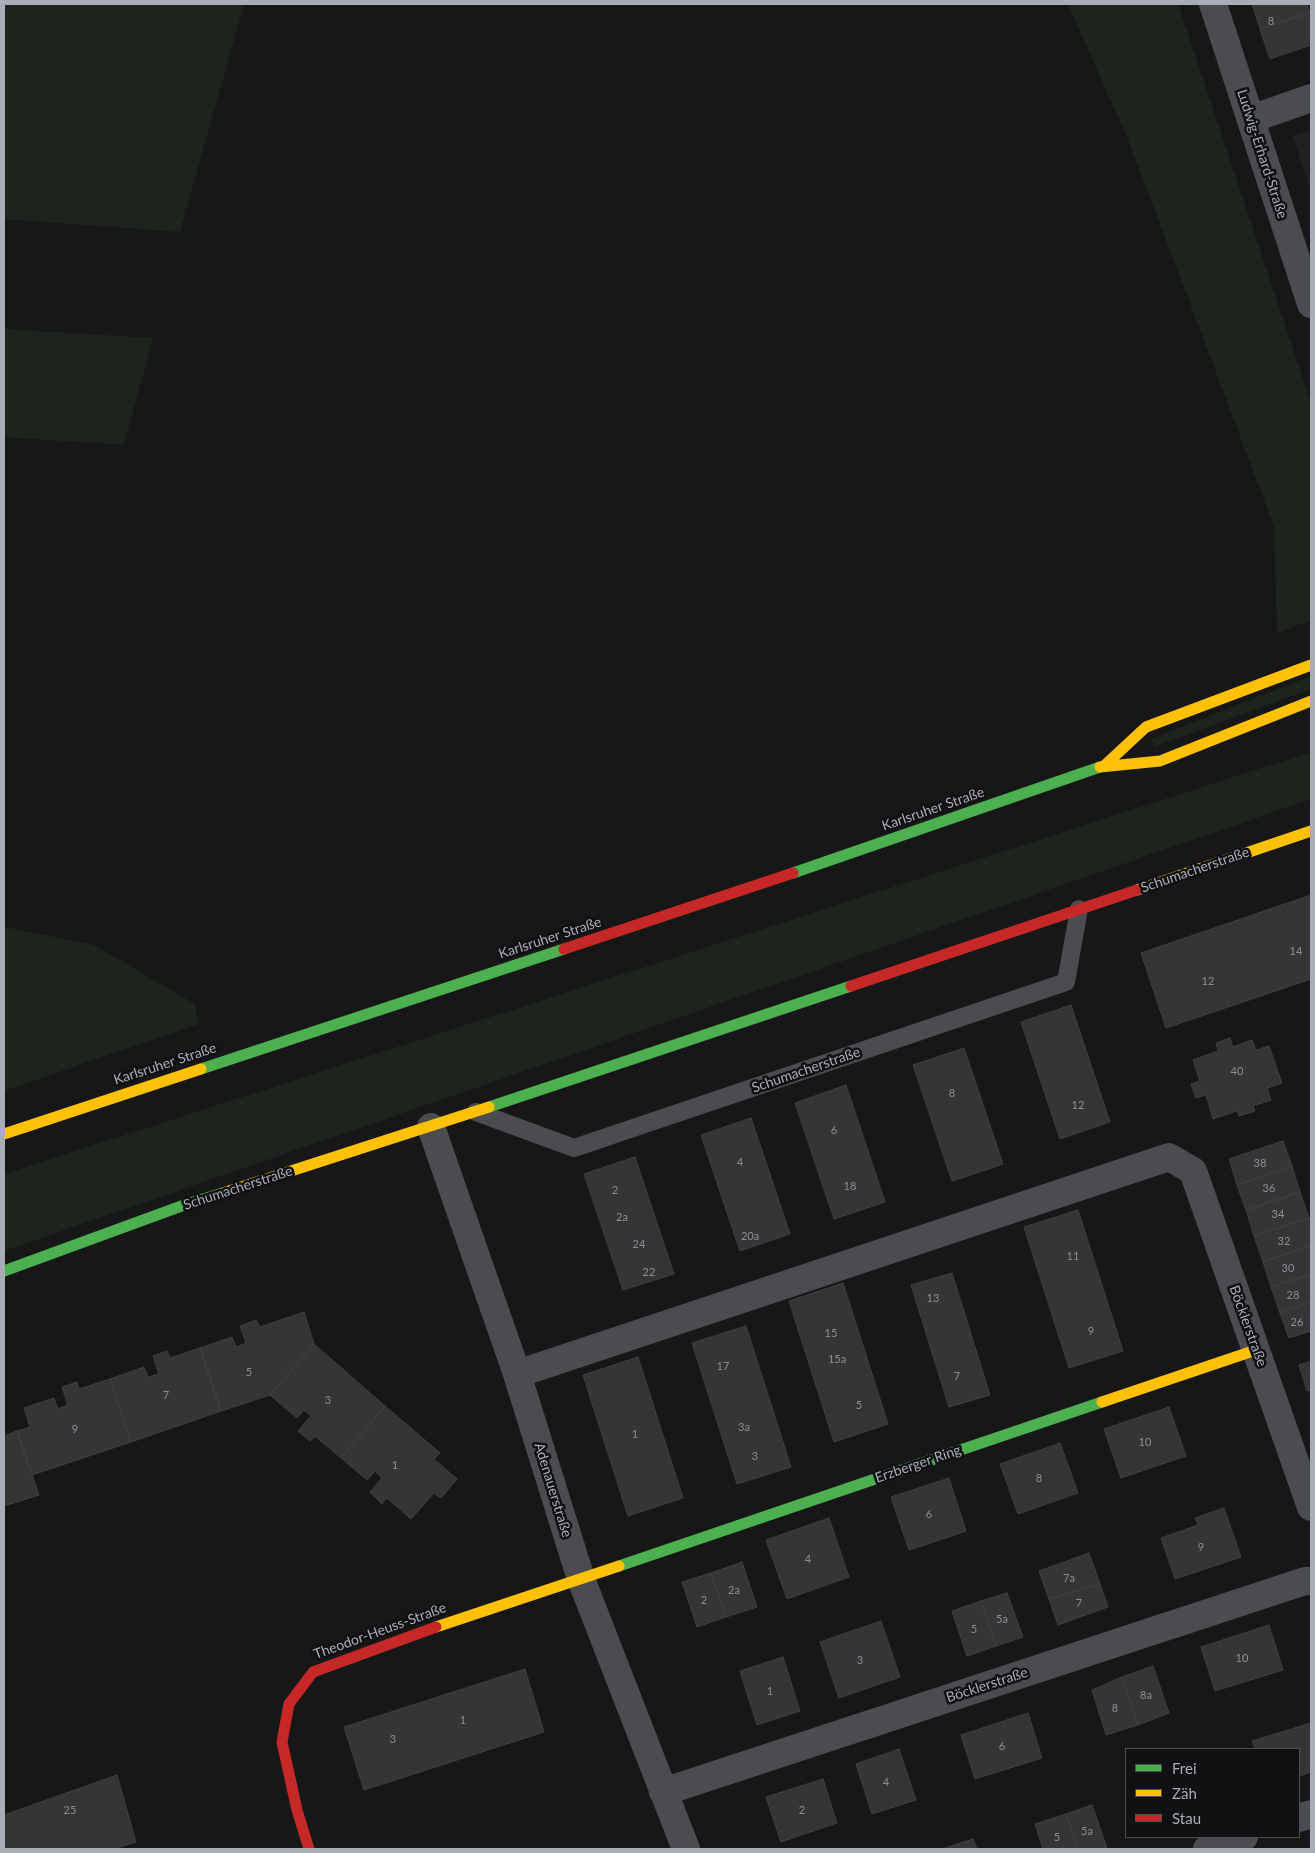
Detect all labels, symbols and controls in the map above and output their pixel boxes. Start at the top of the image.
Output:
house number: 8 [1268,14,1274,28]
street label: Ludwig-Erhard-Straße [1233,87,1291,221]
street label: Karlsruher Straße [880,784,986,834]
street label: Schumacherstraße [1138,844,1252,896]
street label: Karlsruher Straße [496,913,604,963]
house number: 14 [1290,944,1302,958]
house number: 12 [1202,974,1214,988]
street label: Karlsruher Straße [111,1039,219,1089]
street label: Schumacherstraße [749,1044,863,1096]
house number: 40 [1231,1064,1243,1078]
house number: 8 [949,1086,955,1100]
house number: 12 [1072,1098,1084,1112]
house number: 6 [831,1123,837,1137]
house number: 4 [737,1155,743,1169]
house number: 38 [1254,1156,1266,1170]
street label: Schumacherstraße [181,1162,295,1214]
house number: 18 [844,1179,856,1193]
house number: 36 [1263,1181,1275,1195]
house number: 2 [612,1183,618,1197]
house number: 34 [1272,1207,1284,1221]
house number: 2a [616,1210,628,1224]
house number: 20a [741,1229,759,1243]
house number: 32 [1278,1234,1290,1248]
house number: 24 [633,1237,645,1251]
house number: 11 [1067,1249,1079,1263]
house number: 30 [1282,1261,1294,1275]
house number: 22 [643,1265,655,1279]
street label: Böcklerstraße [1226,1283,1270,1369]
house number: 28 [1287,1288,1299,1302]
house number: 13 [927,1291,939,1305]
house number: 26 [1291,1315,1303,1329]
house number: 9 [1088,1324,1094,1338]
house number: 15 [825,1326,837,1340]
house number: 15a [828,1352,846,1366]
house number: 17 [717,1359,729,1373]
house number: 5 [246,1365,252,1379]
house number: 7 [954,1369,960,1383]
house number: 7 [163,1388,169,1402]
house number: 3 [325,1393,331,1407]
house number: 5 [856,1398,862,1412]
house number: 3a [738,1420,750,1434]
house number: 9 [72,1422,78,1436]
house number: 1 [632,1427,638,1441]
house number: 10 [1139,1435,1151,1449]
street label: Adenauerstraße [531,1441,575,1539]
street label: Erzberger Ring [873,1441,963,1487]
house number: 3 [752,1449,758,1463]
house number: 1 [392,1458,398,1472]
house number: 8 [1036,1471,1042,1485]
house number: 6 [926,1507,932,1521]
house number: 9 [1198,1540,1204,1554]
house number: 4 [805,1552,811,1566]
house number: 7a [1063,1571,1075,1585]
house number: 2a [728,1583,740,1597]
house number: 2 [701,1593,707,1607]
house number: 7 [1076,1596,1082,1610]
street label: Theodor-Heuss-Straße [311,1599,449,1663]
house number: 5a [996,1612,1008,1626]
house number: 5 [971,1622,977,1636]
house number: 10 [1236,1651,1248,1665]
house number: 3 [857,1653,863,1667]
street label: Böcklerstraße [944,1664,1030,1706]
house number: 1 [767,1684,773,1698]
house number: 8a [1140,1688,1152,1702]
house number: 8 [1112,1701,1118,1715]
house number: 1 [460,1713,466,1727]
house number: 3 [390,1732,396,1746]
house number: 6 [999,1739,1005,1753]
legend [1125,1748,1300,1838]
text: Frei [1172,1759,1197,1777]
house number: 4 [883,1775,889,1789]
text: Zäh [1172,1784,1197,1802]
house number: 25 [64,1803,76,1817]
house number: 2 [799,1803,805,1817]
text: Stau [1172,1809,1201,1827]
house number: 5a [1081,1824,1093,1838]
house number: 5 [1054,1830,1060,1844]

